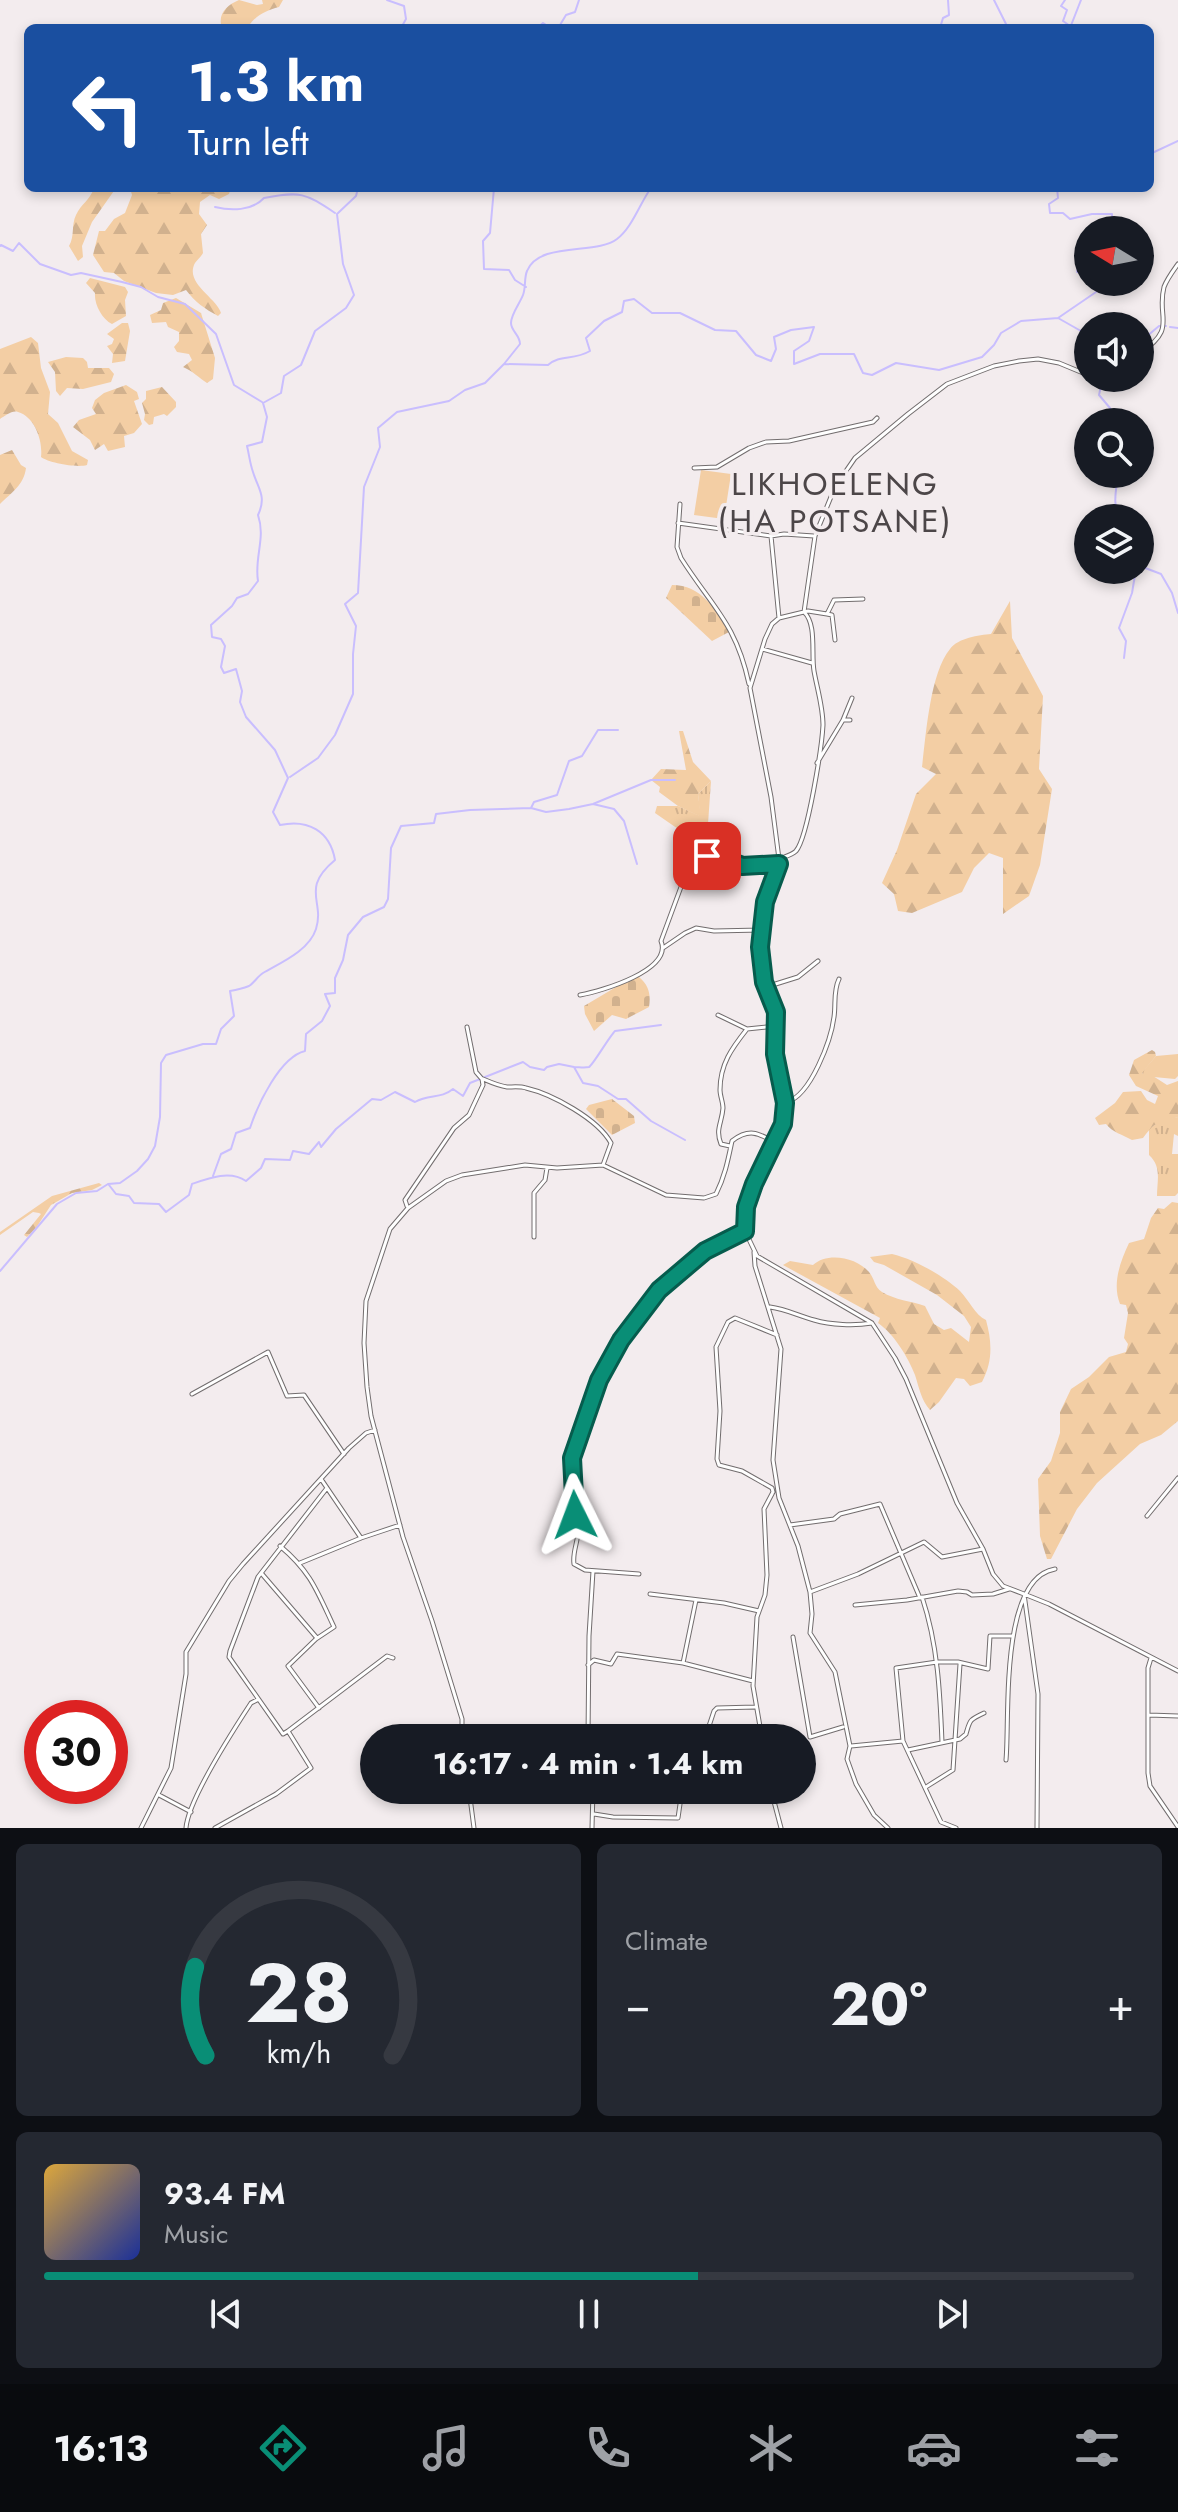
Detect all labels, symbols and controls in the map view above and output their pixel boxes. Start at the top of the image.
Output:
text: 1.3 km [188,41,364,122]
icon: left [56,56,160,160]
text: Turn left [188,116,309,168]
north arrow [1074,216,1154,296]
map controls [1074,216,1154,584]
button: sound [1074,312,1154,392]
button: search [1074,408,1154,488]
district label: LIKHOELENG (HA POTSANE) [717,461,953,544]
button: layers [1074,504,1154,584]
pin [673,822,741,890]
icon: arrive [685,834,729,878]
position arrow [533,1473,617,1557]
speed limit sign: 30 [24,1700,128,1804]
text: 16:17 · 4 min · 1.4 km [433,1742,743,1785]
text: Climate [625,1922,708,1960]
text: 28 [245,1933,352,2053]
text: 20° [831,1961,927,2048]
text: − [625,1973,651,2037]
text: + [1107,1973,1134,2037]
text: km/h [266,2032,331,2074]
text: 93.4 FM [164,2172,285,2215]
text: Music [164,2215,228,2253]
icon: previous [204,2292,248,2336]
icon: pause [567,2292,611,2336]
icon: next [930,2292,974,2336]
icon: directions [255,2420,311,2476]
icon: music [418,2420,474,2476]
icon: phone [580,2420,636,2476]
icon: climate [743,2420,799,2476]
icon: car [906,2420,962,2476]
icon: filters [1069,2420,1125,2476]
text: 16:13 [53,2422,148,2474]

